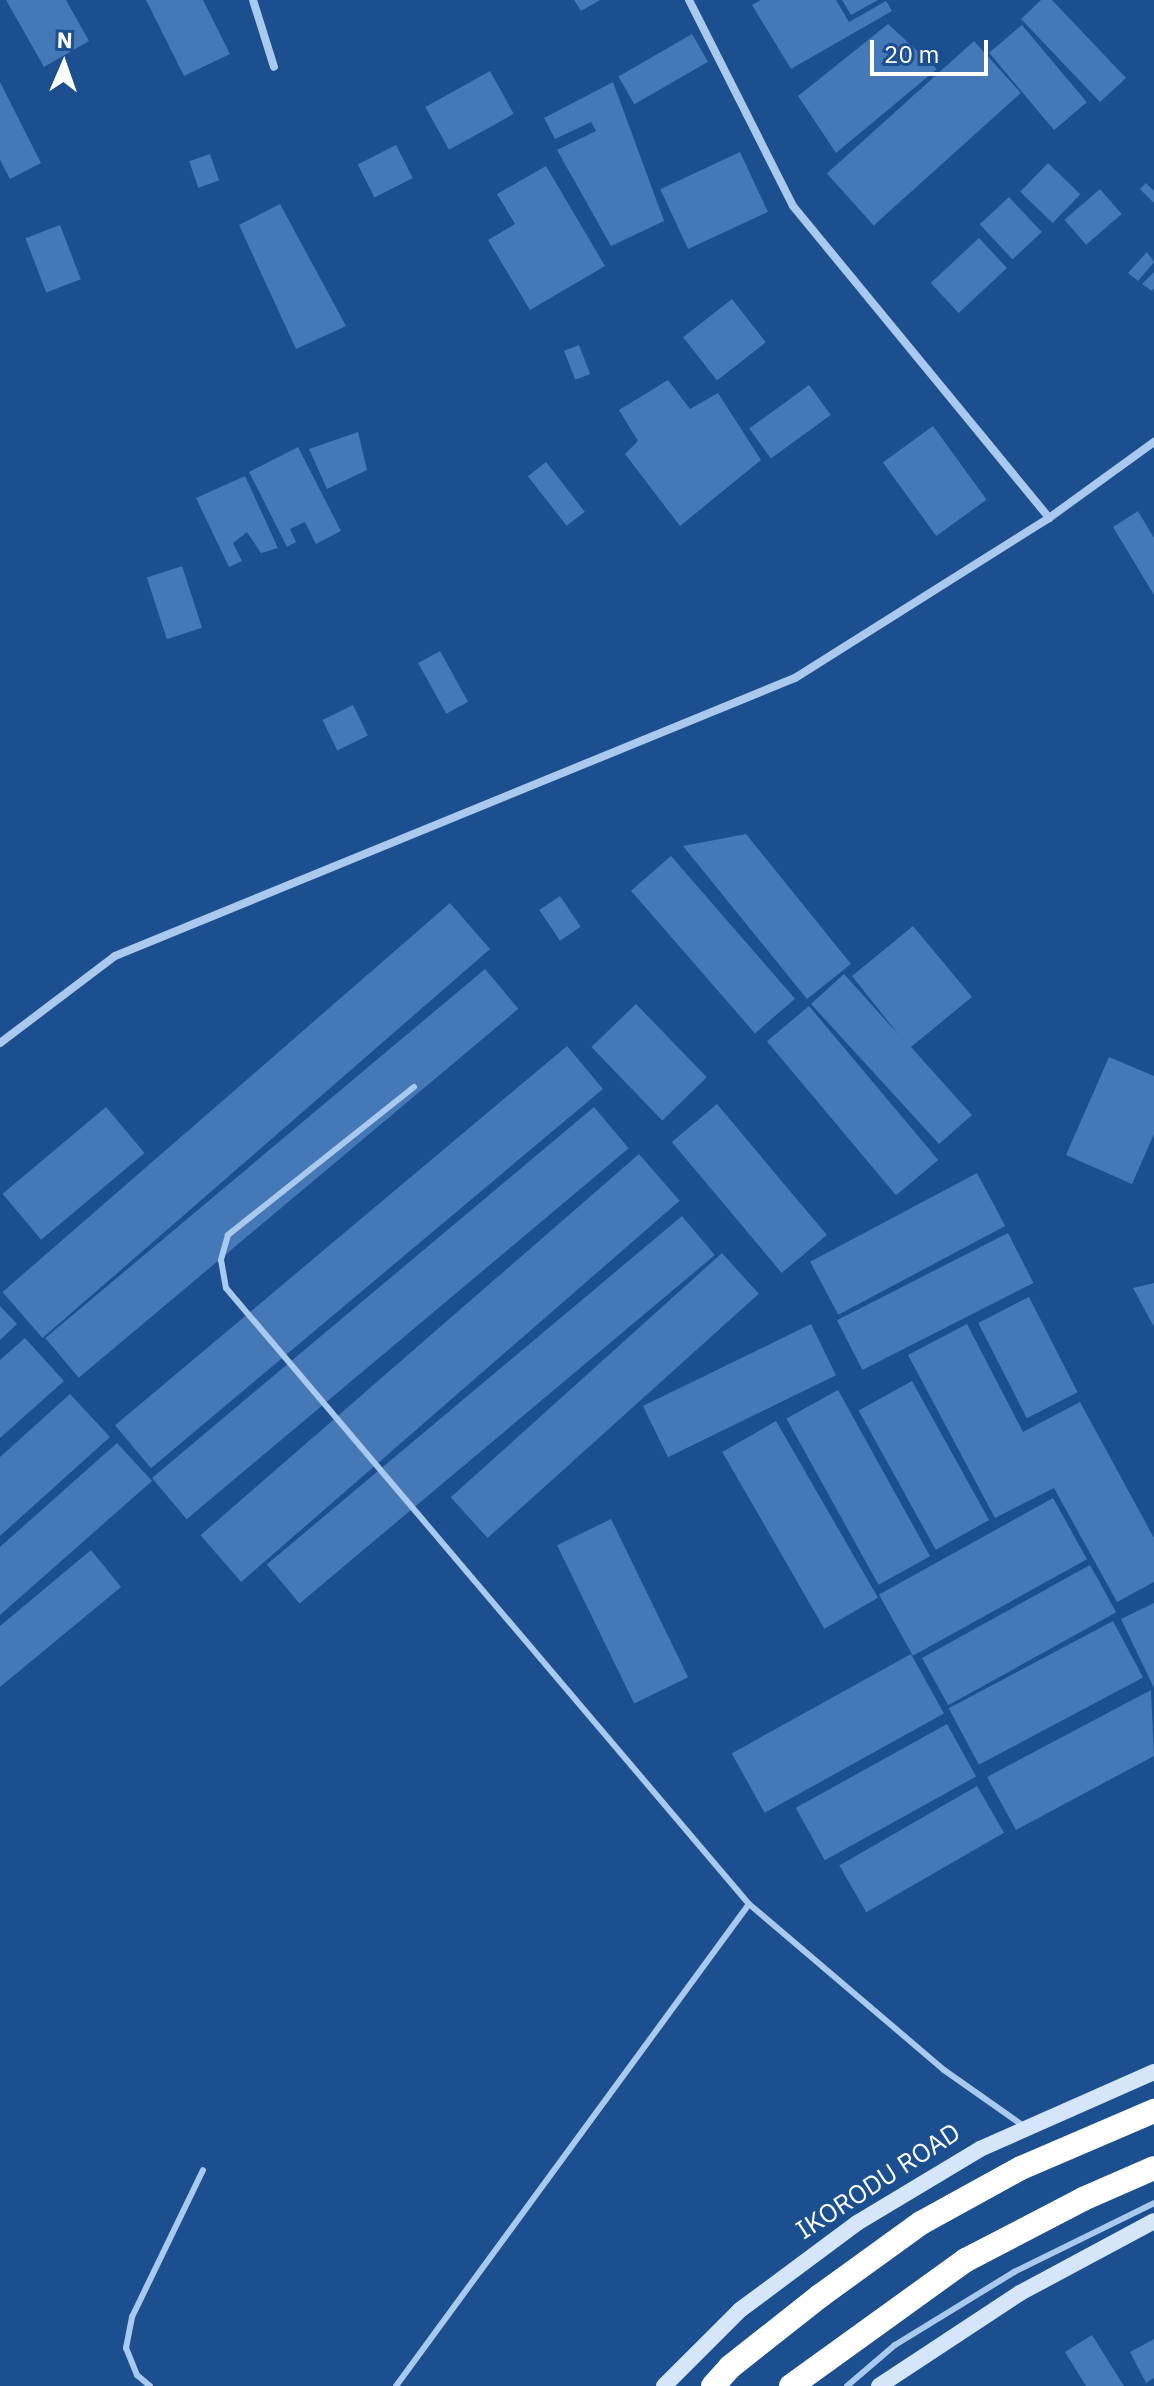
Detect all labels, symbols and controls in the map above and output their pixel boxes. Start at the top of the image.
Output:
north arrow [24,24,104,104]
scale bar [874,24,992,74]
text: N [56,25,73,54]
text: 20 m [884,38,939,70]
street label: IKORODU ROAD [790,2116,966,2246]

